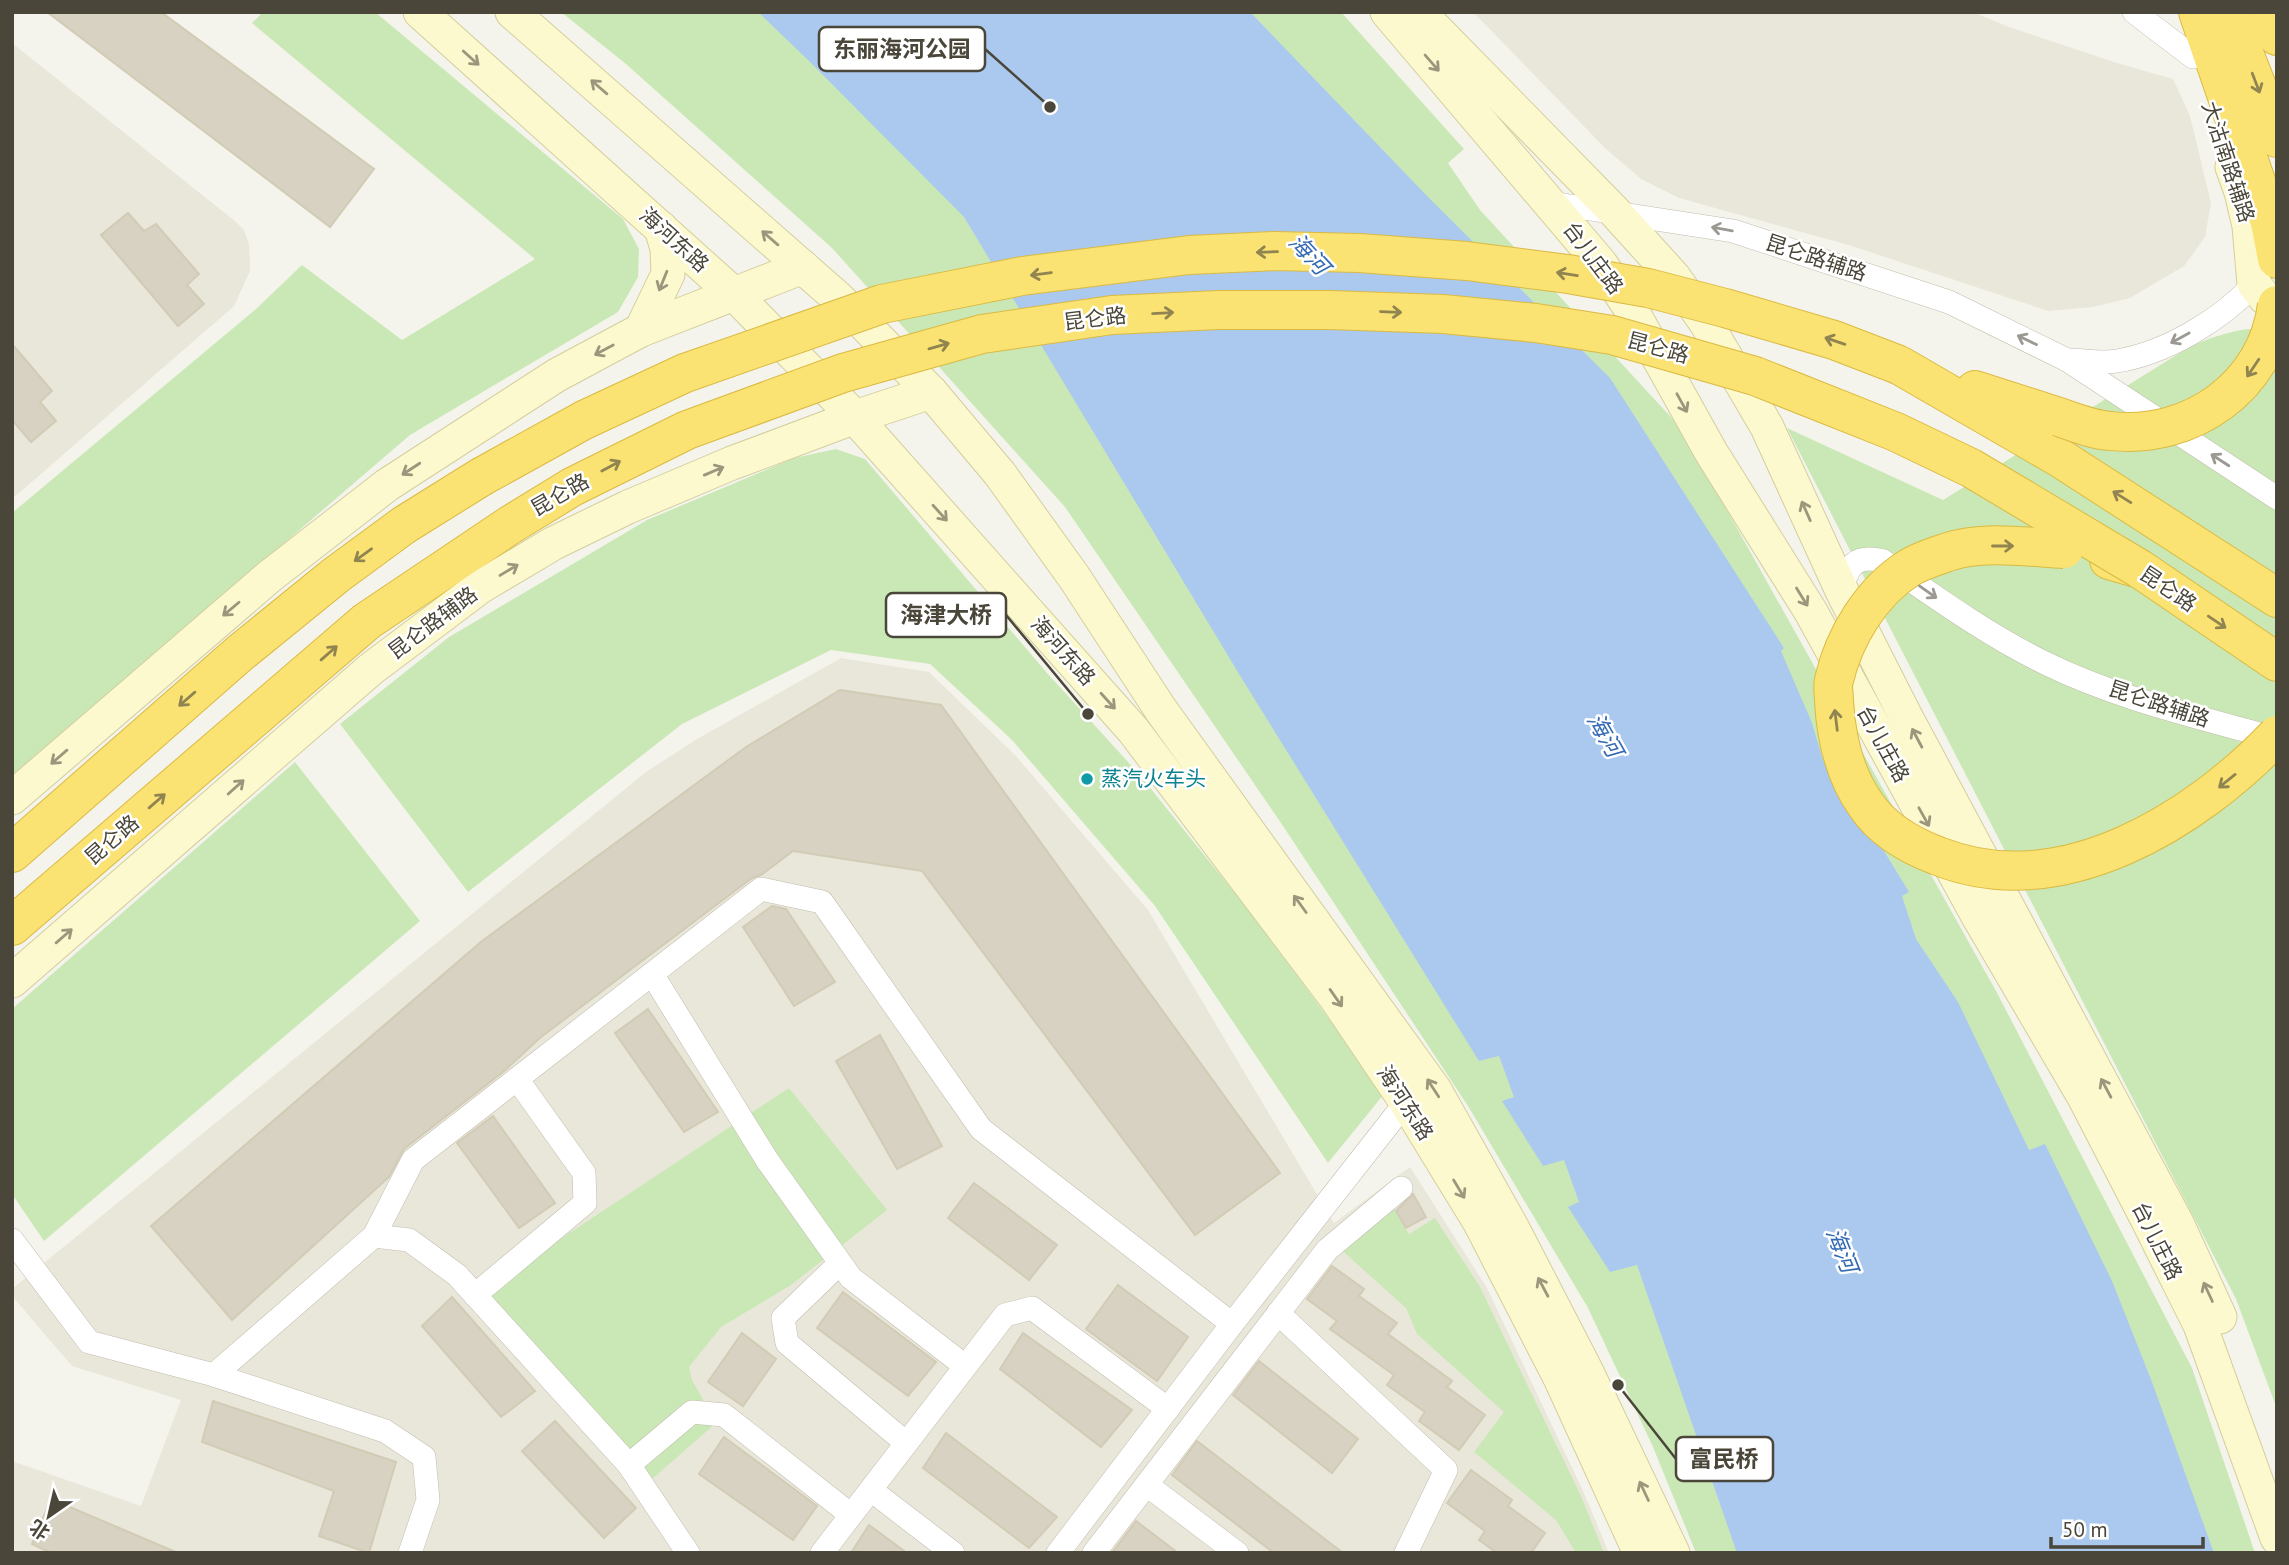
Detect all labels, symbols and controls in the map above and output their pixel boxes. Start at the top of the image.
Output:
callout: 东丽海河公园 [819,27,985,71]
text: 东丽海河公园 [833,34,971,63]
one-way arrow [462,50,480,66]
one-way arrow [1424,54,1440,72]
one-way arrow [2250,71,2263,93]
one-way arrow [591,79,608,96]
street label: 大沽南路辅路 [2196,98,2261,226]
street label: 海河东路 [634,201,715,278]
street label: 台儿庄路 [1557,216,1629,299]
one-way arrow [1711,222,1734,236]
water label: 海河 [1283,227,1338,283]
street label: 昆仑路辅路 [1762,228,1870,287]
one-way arrow [761,230,779,246]
one-way arrow [1256,245,1279,258]
one-way arrow [1030,267,1053,280]
one-way arrow [1556,268,1579,281]
one-way arrow [656,269,669,291]
street label: 昆仑路 [1062,301,1128,336]
one-way arrow [1152,306,1175,319]
one-way arrow [1379,306,1402,319]
street label: 昆仑路 [1624,326,1692,369]
one-way arrow [2170,331,2190,345]
one-way arrow [2017,333,2038,347]
one-way arrow [1824,334,1846,347]
one-way arrow [928,338,950,351]
one-way arrow [595,343,615,357]
one-way arrow [2246,358,2260,377]
one-way arrow [1675,393,1689,413]
one-way arrow [2210,453,2230,467]
one-way arrow [600,459,621,473]
one-way arrow [402,462,421,477]
one-way arrow [702,464,724,477]
street label: 昆仑路 [526,467,594,522]
one-way arrow [2113,490,2133,504]
one-way arrow [1799,501,1812,522]
one-way arrow [932,504,949,521]
one-way arrow [1991,539,2014,553]
one-way arrow [354,548,373,563]
street label: 昆仑路 [2135,560,2202,617]
one-way arrow [499,562,519,576]
street label: 昆仑路辅路 [383,580,483,665]
one-way arrow [1918,585,1937,599]
one-way arrow [1795,586,1809,606]
callout: 海津大桥 [886,593,1006,637]
text: 海津大桥 [900,600,992,629]
one-way arrow [223,601,241,617]
street label: 海河东路 [1025,610,1102,691]
one-way arrow [2207,614,2226,629]
one-way arrow [320,645,338,661]
street label: 昆仑路辅路 [2105,674,2213,733]
one-way arrow [178,691,196,707]
one-way arrow [1100,692,1116,710]
street label: 台儿庄路 [1851,700,1916,787]
water label: 海河 [1581,708,1631,765]
one-way arrow [1829,709,1842,732]
one-way arrow [1909,728,1923,748]
one-way arrow [50,749,68,765]
place label: 蒸汽火车头 [1101,765,1206,792]
marker: 蒸汽火车头 [1079,771,1095,787]
one-way arrow [2218,774,2236,789]
one-way arrow [226,779,244,795]
one-way arrow [148,793,166,809]
one-way arrow [1917,807,1931,827]
street label: 昆仑路 [79,809,144,870]
one-way arrow [1292,895,1307,914]
one-way arrow [55,928,73,944]
one-way arrow [1329,988,1343,1007]
street label: 海河东路 [1371,1060,1440,1145]
one-way arrow [1425,1079,1439,1099]
one-way arrow [2099,1079,2113,1099]
one-way arrow [1453,1179,1467,1199]
street label: 台儿庄路 [2126,1197,2189,1284]
water label: 海河 [1820,1223,1866,1280]
one-way arrow [1536,1277,1549,1298]
one-way arrow [2201,1282,2215,1303]
callout: 富民桥 [1676,1437,1773,1481]
text: 富民桥 [1690,1444,1759,1473]
north arrow [14,1481,84,1551]
one-way arrow [1637,1481,1650,1502]
scale bar [2051,1506,2203,1550]
text: 北 [25,1515,54,1545]
text: 50 m [2062,1516,2108,1543]

